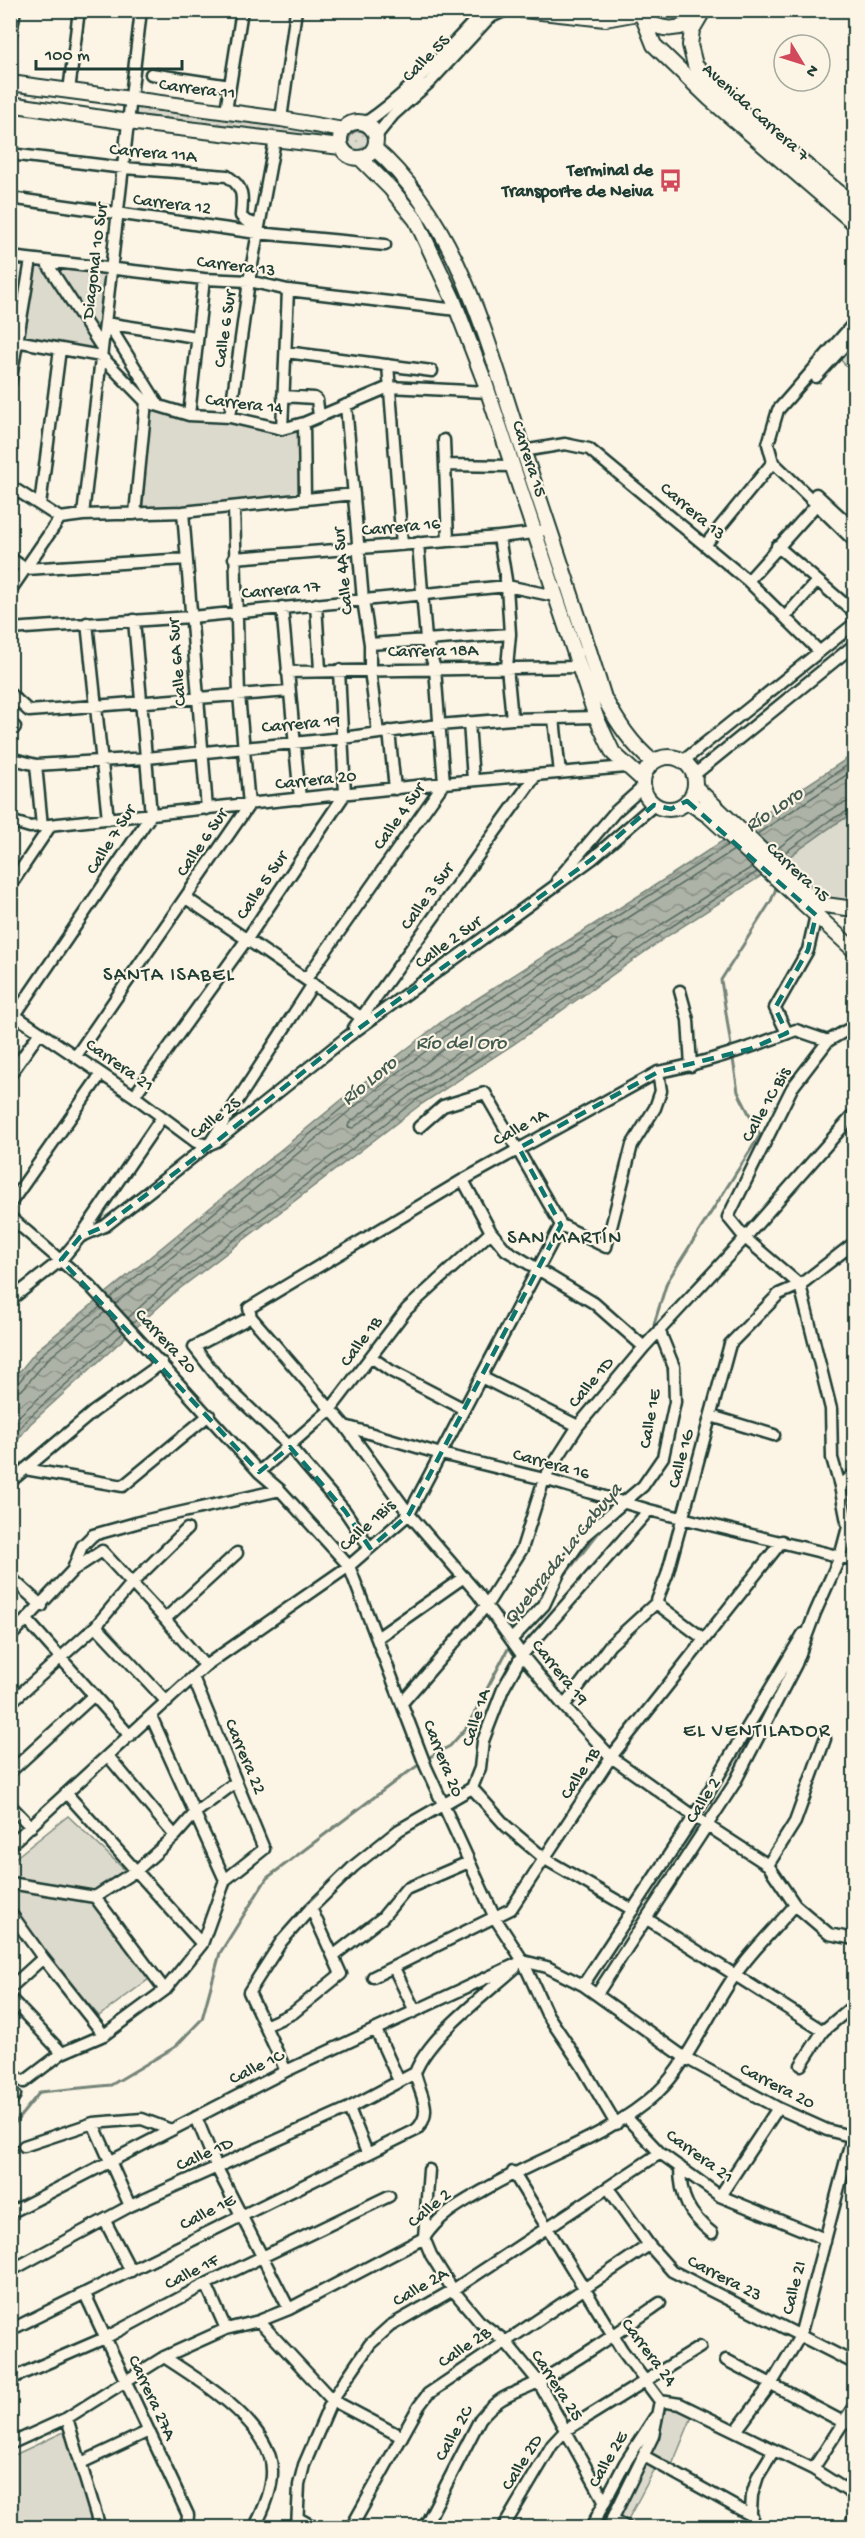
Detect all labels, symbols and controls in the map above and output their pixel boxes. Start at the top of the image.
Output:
street label: Calle 5S [399,30,456,87]
scale bar [36,33,182,71]
north arrow [772,33,832,93]
text: 100 m [44,46,90,67]
street label: Avenida Carrera 7 [697,59,813,167]
text: N [800,60,822,80]
street label: Carrera 11 [158,75,236,105]
street label: Carrera 11A [108,140,199,168]
place label: Terminal de Transporte de Neiva [500,161,654,203]
bus stop icon: Terminal de Transporte de Neiva [658,168,684,194]
street label: Carrera 12 [132,190,212,220]
street label: Diagonal 10 Sur [78,200,114,321]
street label: Carrera 13 [195,252,277,282]
street label: Calle 6 Sur [210,287,242,369]
street label: Carrera 14 [204,390,285,420]
street label: Carrera 15 [506,418,550,500]
street label: Carrera 13 [655,479,729,545]
street label: Carrera 16 [361,514,442,542]
street label: Calle 4A Sur [329,525,359,616]
street label: Carrera 17 [241,577,322,605]
street label: Calle 6A Sur [164,615,192,707]
street label: Carrera 18A [388,641,480,663]
street label: Carrera 19 [261,711,341,739]
street label: Carrera 20 [274,766,358,796]
street label: Calle 4 Sur [369,778,432,855]
water label: Río Loro [742,782,810,839]
street label: Calle 7 Sur [82,800,142,879]
street label: Calle 6 Sur [173,804,234,881]
street label: Carrera 15 [761,838,833,908]
street label: Calle 5 Sur [232,846,294,924]
street label: Calle 3 Sur [397,858,460,935]
street label: Calle 2 Sur [411,911,488,974]
district label: SANTA ISABEL [103,965,235,988]
water label: Río del Oro [416,1033,508,1056]
street label: Carrera 21 [81,1035,157,1097]
water label: Río Loro [337,1052,404,1111]
street label: Calle 1C Bis [738,1063,797,1146]
street label: Calle 2S [186,1093,246,1145]
street label: Calle 1A [490,1104,553,1152]
district label: SAN MARTÍN [507,1227,623,1251]
street label: Carrera 20 [130,1305,200,1379]
street label: Calle 1B [336,1312,388,1371]
street label: Calle 1D [565,1353,620,1413]
street label: Calle 1E [635,1387,667,1450]
street label: Calle 1G [664,1427,700,1491]
street label: Carrera 16 [510,1445,593,1486]
water label: Quebrada La Cabuya [500,1478,629,1630]
street label: Calle 1Bis [336,1494,401,1557]
street label: Carrera 19 [526,1636,592,1710]
street label: Calle 1A [458,1685,497,1749]
street label: Carrera 22 [219,1716,269,1798]
street label: Carrera 20 [417,1717,467,1801]
district label: EL VENTILADOR [683,1721,831,1744]
street label: Calle 1B [556,1743,606,1804]
street label: Calle 2 [682,1774,726,1828]
street label: Calle 1C [226,2045,289,2090]
street label: Carrera 20 [736,2059,818,2115]
street label: Carrera 21 [661,2125,737,2189]
street label: Calle 1D [173,2133,237,2177]
street label: Calle 2 [404,2185,456,2233]
street label: Calle 1E [177,2190,240,2236]
street label: Calle 1F [162,2250,223,2295]
street label: Carrera 23 [683,2251,765,2307]
street label: Calle 2I [778,2259,812,2317]
street label: Calle 2A [389,2263,454,2312]
street label: Carrera 24 [616,2315,681,2392]
street label: Calle 2B [435,2322,496,2373]
street label: Carrera 25 [525,2346,587,2426]
street label: Carrera 27A [122,2352,180,2445]
street label: Calle 2C [431,2402,479,2465]
street label: Calle 2E [585,2428,634,2492]
street label: Calle 2D [498,2431,548,2495]

